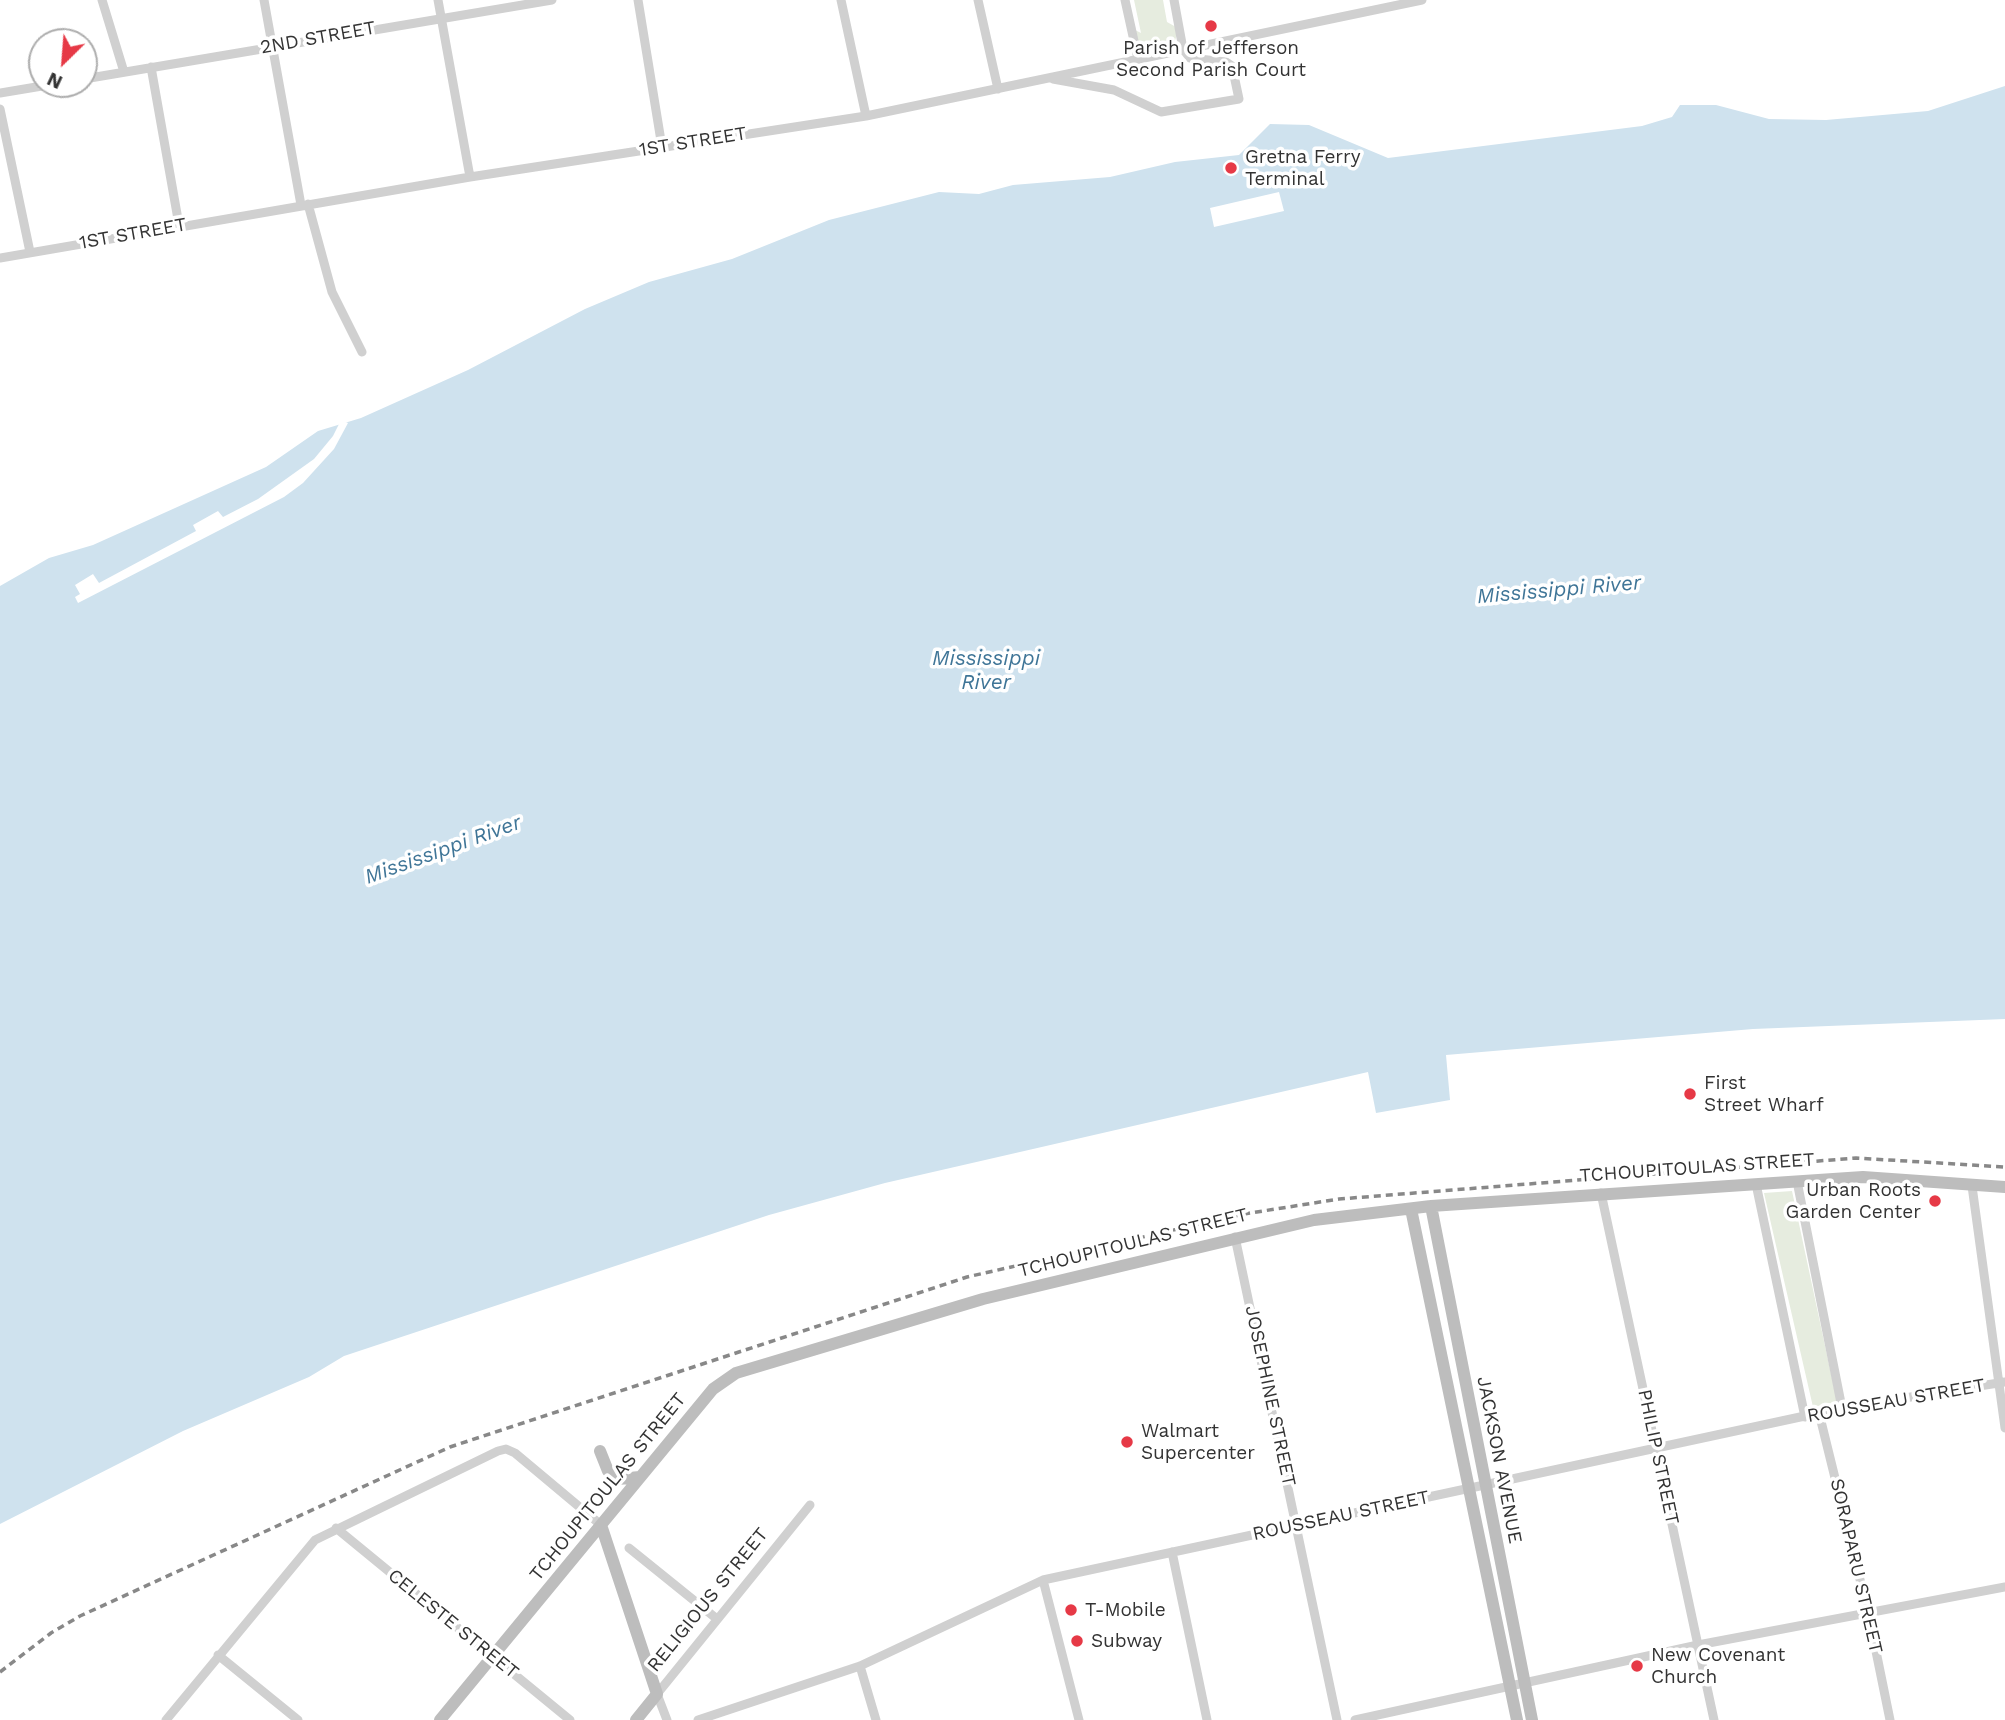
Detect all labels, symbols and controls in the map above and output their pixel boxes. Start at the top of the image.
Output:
street label: 2ND STREET [259,17,377,59]
marker: Parish of Jefferson Second Parish Court [1203,18,1219,34]
north arrow [28,28,98,98]
place label: Parish of Jefferson Second Parish Court [1116,37,1306,81]
text: N [44,67,66,94]
street label: 1ST STREET [638,122,748,162]
place label: Gretna Ferry Terminal [1245,146,1361,190]
marker: Gretna Ferry Terminal [1223,160,1239,176]
street label: 1ST STREET [78,213,188,255]
water label: Mississippi River [1476,570,1642,610]
water label: Mississippi River [932,646,1040,696]
water label: Mississippi River [361,810,525,890]
place label: First Street Wharf [1704,1072,1824,1116]
marker: First Street Wharf [1682,1086,1698,1102]
street label: TCHOUPITOULAS STREET [1579,1148,1815,1188]
place label: Urban Roots Garden Center [1786,1179,1921,1223]
marker: Urban Roots Garden Center [1927,1193,1943,1209]
street label: TCHOUPITOULAS STREET [1016,1203,1250,1283]
street label: JOSEPHINE STREET [1240,1303,1300,1489]
street label: ROUSSEAU STREET [1805,1374,1987,1428]
street label: JACKSON AVENUE [1472,1375,1526,1545]
street label: PHILIP STREET [1633,1387,1683,1527]
street label: TCHOUPITOULAS STREET [525,1388,691,1586]
place label: Walmart Supercenter [1141,1420,1255,1464]
marker: Walmart Supercenter [1119,1434,1135,1450]
street label: SORAPARU STREET [1825,1476,1887,1656]
street label: ROUSSEAU STREET [1251,1486,1431,1546]
street label: RELIGIOUS STREET [643,1523,773,1677]
street label: CELESTE STREET [383,1564,523,1684]
place label: T-Mobile [1085,1599,1166,1621]
marker: T-Mobile [1063,1602,1079,1618]
place label: Subway [1091,1630,1162,1652]
marker: Subway [1069,1633,1085,1649]
place label: New Covenant Church [1651,1644,1785,1688]
marker: New Covenant Church [1629,1658,1645,1674]

